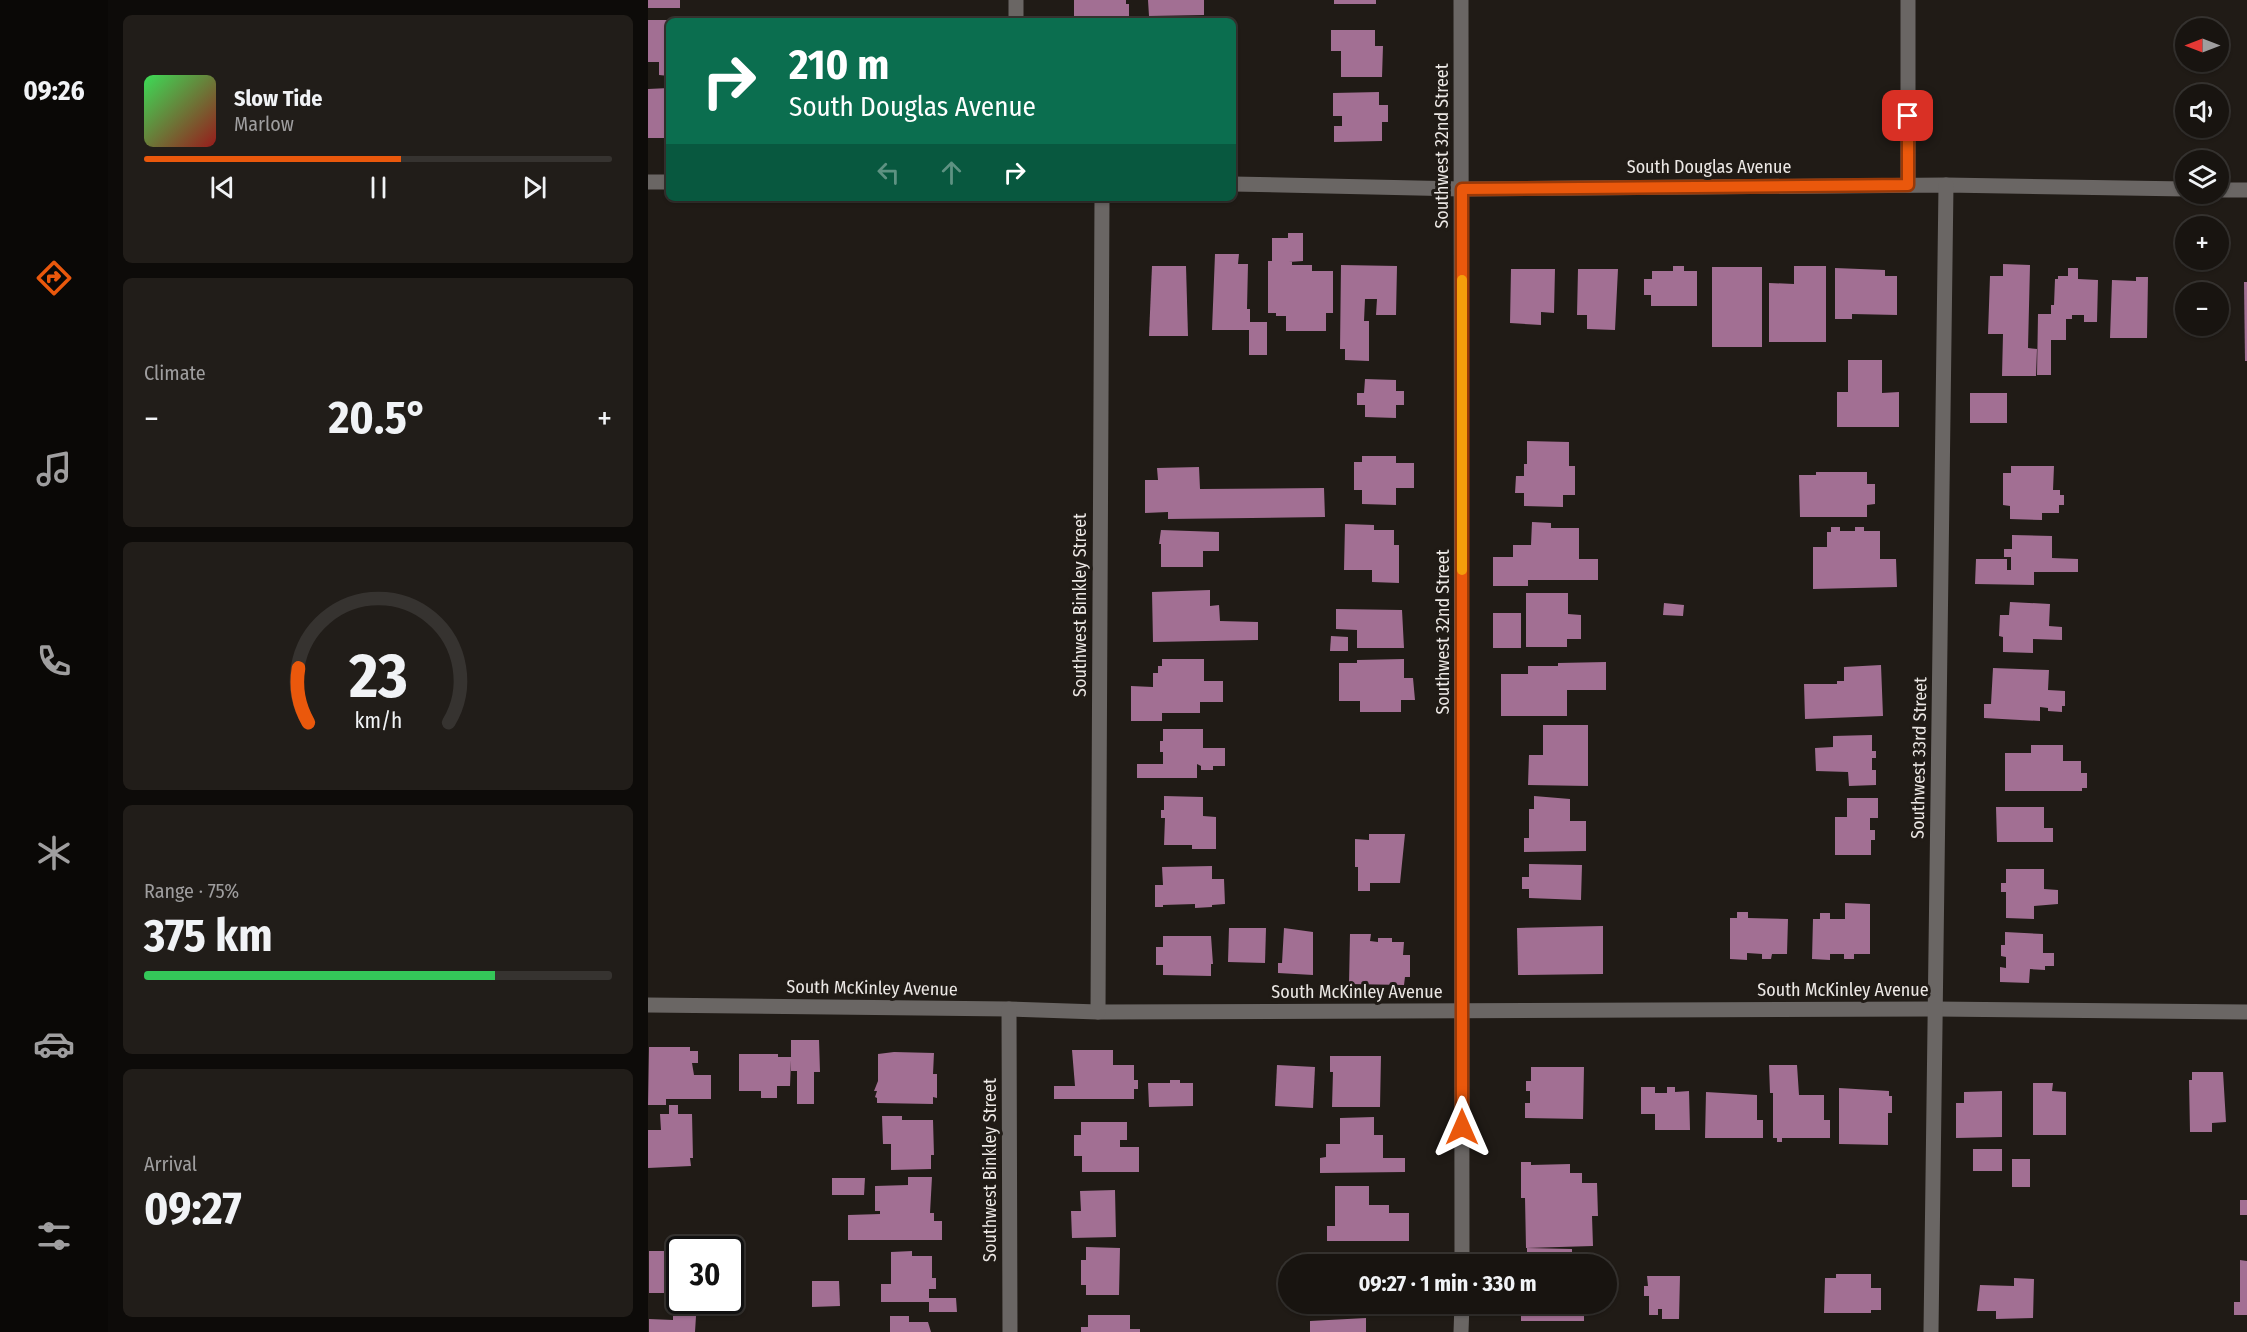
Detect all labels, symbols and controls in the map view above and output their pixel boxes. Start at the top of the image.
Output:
north arrow [2175,18,2229,72]
map controls [2175,18,2229,336]
text: 210 m [789,40,889,90]
icon: right [690,42,768,120]
street label: Southwest 32nd Street [1431,63,1453,229]
text: 09:26 [23,75,85,107]
button: sound [2175,84,2229,138]
text: Slow Tide [234,85,322,112]
pin [1882,90,1933,141]
text: South Douglas Avenue [789,91,1036,123]
icon: arrive [1891,99,1924,132]
text: Marlow [234,112,294,136]
button: layers [2175,150,2229,204]
icon: left [872,156,905,189]
icon: ahead [935,156,968,189]
icon: right [998,156,1031,189]
street label: South Douglas Avenue [1627,156,1791,178]
icon: previous [206,171,239,204]
icon: pause [362,171,395,204]
icon: next [518,171,551,204]
button: + [2175,216,2229,270]
icon: directions [33,257,75,299]
button: − [2175,282,2229,336]
text: Climate [144,361,206,385]
text: 20.5° [328,391,427,445]
text: − [144,399,159,439]
text: + [597,399,612,439]
icon: music [33,448,75,490]
street label: Southwest Binkley Street [1069,513,1091,697]
street label: Southwest 32nd Street [1432,549,1454,715]
text: 23 [348,639,407,714]
icon: phone [33,640,75,682]
street label: Southwest 33rd Street [1907,677,1931,839]
text: km/h [354,708,402,734]
icon: climate [33,832,75,874]
text: Range · 75% [144,879,239,903]
text: 375 km [144,909,272,963]
street label: South McKinley Avenue [786,976,958,1000]
street label: South McKinley Avenue [1757,979,1929,1001]
street label: South McKinley Avenue [1271,981,1443,1003]
icon: car [33,1023,75,1065]
street label: Southwest Binkley Street [979,1078,1001,1262]
position arrow [1430,1095,1494,1159]
text: Arrival [144,1152,197,1176]
text: 09:27 [144,1182,242,1236]
icon: filters [33,1215,75,1257]
speed limit sign: 30 [666,1236,744,1314]
text: 09:27 · 1 min · 330 m [1358,1270,1537,1297]

